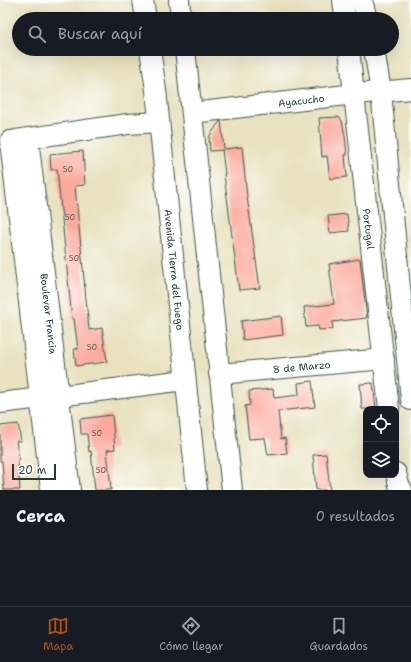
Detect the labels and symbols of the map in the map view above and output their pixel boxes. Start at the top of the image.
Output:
street label: Ayacucho [277,91,325,109]
house number: 50 [63,164,73,175]
street label: Avenida Tierra del Fuego [162,208,187,331]
street label: Portugal [360,208,378,250]
house number: 50 [65,212,75,223]
house number: 50 [69,253,79,264]
street label: Boulevar Francia [38,273,60,355]
house number: 50 [87,342,97,353]
street label: 8 de Marzo [272,357,331,376]
house number: 50 [92,428,102,439]
scale bar [12,462,56,481]
house number: 50 [96,465,106,476]

